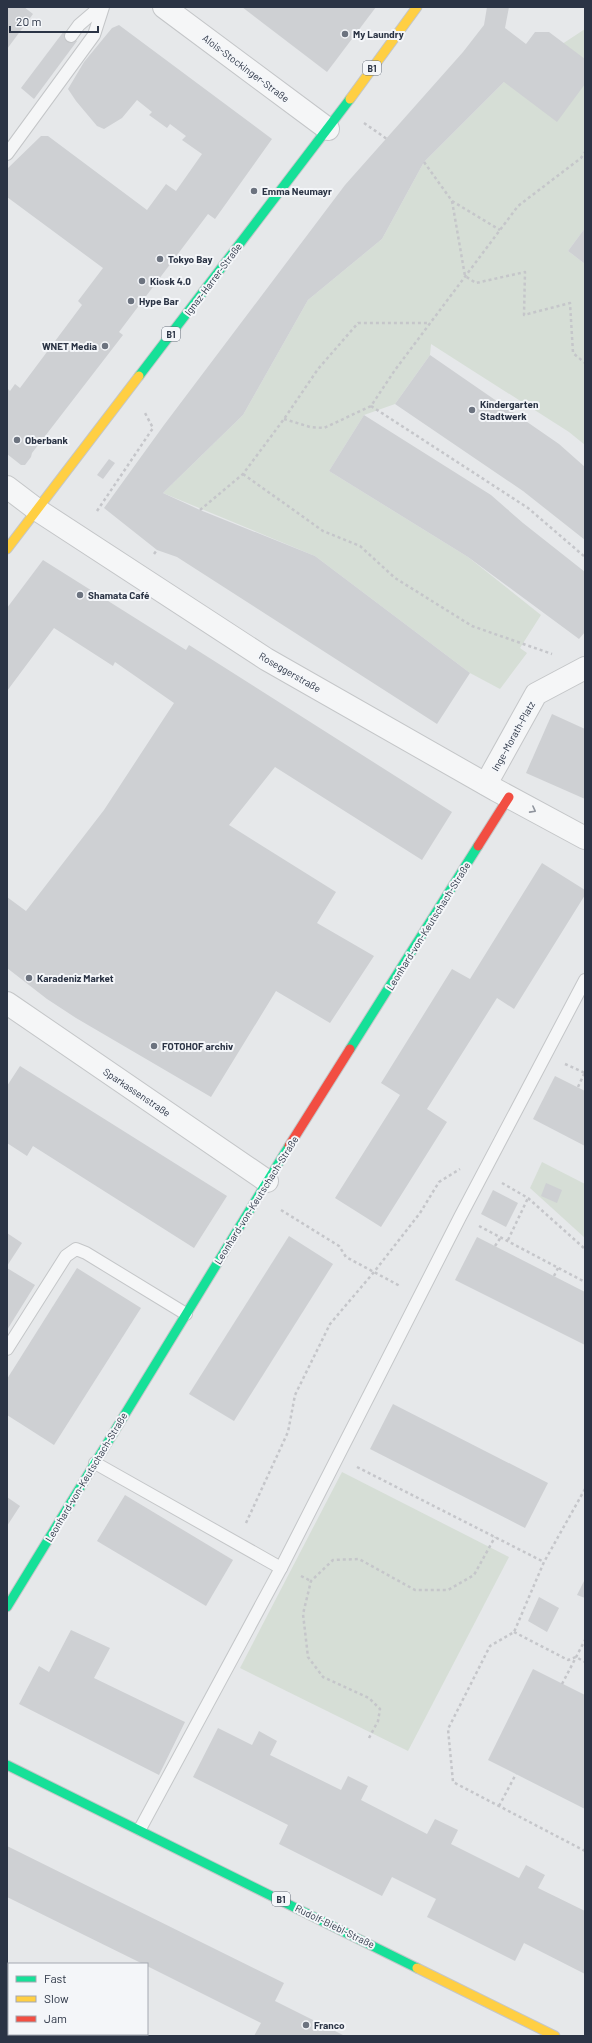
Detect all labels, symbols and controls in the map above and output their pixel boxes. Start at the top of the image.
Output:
scale bar [10,8,98,34]
text: 20 m [16,14,42,28]
place label: My Laundry [353,28,404,40]
marker: My Laundry [340,29,350,39]
street label: Alois-Stockinger-Straße [200,32,292,104]
road number: B1 [363,61,381,75]
place label: Emma Neumayr [262,185,332,197]
marker: Emma Neumayr [249,186,259,196]
street label: Ignaz-Harrer-Straße [182,240,244,318]
place label: Tokyo Bay [168,253,213,265]
marker: Tokyo Bay [155,254,165,264]
place label: Kiosk 4.0 [150,275,191,287]
marker: Kiosk 4.0 [137,276,147,286]
place label: Hype Bar [139,295,179,307]
marker: Hype Bar [126,296,136,306]
road number: B1 [162,327,180,341]
place label: WNET Media [42,340,97,352]
marker: WNET Media [100,341,110,351]
place label: Kindergarten Stadtwerk [480,398,538,422]
marker: Kindergarten Stadtwerk [467,405,477,415]
place label: Oberbank [25,434,69,446]
marker: Oberbank [12,435,22,445]
place label: Shamata Café [88,589,150,601]
marker: Shamata Café [75,590,85,600]
street label: Roseggerstraße [257,649,323,695]
street label: Inge-Morath-Platz [489,698,537,773]
one-way arrow [529,805,536,812]
street label: Leonhard-von-Keutschach-Straße [383,860,473,992]
place label: Karadeniz Market [37,972,114,984]
marker: Karadeniz Market [24,973,34,983]
place label: FOTOHOF archiv [162,1040,233,1052]
marker: FOTOHOF archiv [149,1041,159,1051]
street label: Sparkassenstraße [101,1065,173,1119]
street label: Leonhard-von-Keutschach-Straße [211,1134,301,1266]
street label: Leonhard-von-Keutschach-Straße [43,1410,129,1544]
road number: B1 [272,1892,290,1906]
street label: Rudolf-Biebl-Straße [293,1902,377,1950]
legend [8,1963,148,2035]
text: Fast [44,1971,67,1985]
text: Slow [44,1991,69,2005]
text: Jam [44,2011,67,2025]
place label: Franco [314,2019,345,2031]
marker: Franco [301,2020,311,2030]

